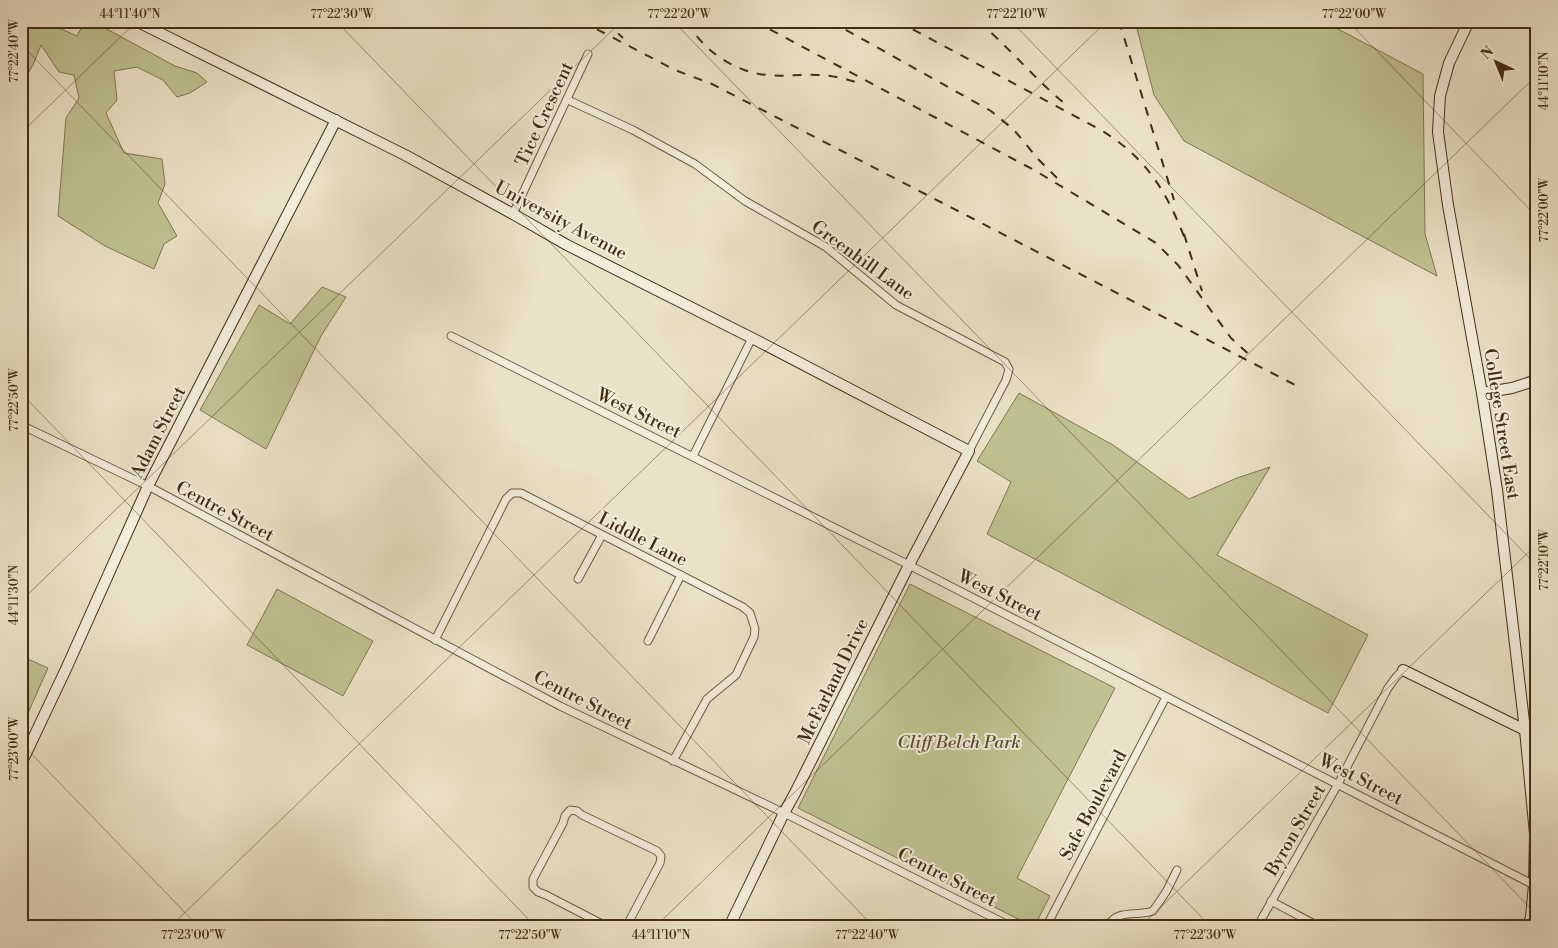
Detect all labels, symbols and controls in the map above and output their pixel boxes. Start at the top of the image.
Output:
text: 44°11'40"N [99,7,161,22]
text: 77°22'30"W [310,7,375,22]
text: 77°22'20"W [647,7,712,22]
text: 77°22'10"W [986,7,1049,22]
text: 77°22'00"W [1322,7,1387,22]
text: 77°22'40"W [7,18,22,83]
north arrow [1470,38,1520,88]
text: N [1477,43,1498,64]
text: 44°11'10"N [1537,52,1552,110]
street label: Tice Crescent [510,58,579,170]
street label: University Avenue [491,176,631,265]
text: 77°22'00"W [1537,177,1552,242]
street label: Greenhill Lane [807,215,919,305]
street label: College Street East [1478,347,1525,502]
text: 77°22'50"W [7,367,22,432]
street label: Adam Street [125,382,192,483]
street label: West Street [592,383,685,444]
street label: Centre Street [172,476,278,547]
street label: Liddle Lane [594,507,691,572]
text: 77°22'10"W [1537,528,1552,591]
street label: West Street [953,564,1046,627]
text: 44°11'30"N [7,565,22,625]
street label: McFarland Drive [793,615,874,748]
street label: Centre Street [529,666,637,735]
text: 77°23'00"W [7,716,22,781]
park label: Cliff Belch Park [897,731,1021,754]
street label: Safe Boulevard [1055,745,1133,864]
street label: West Street [1314,748,1407,811]
street label: Byron Street [1259,780,1331,881]
street label: Centre Street [893,843,1001,912]
text: 77°23'00"W [161,928,226,943]
text: 77°22'50"W [498,928,563,943]
text: 44°11'10"N [632,928,690,943]
text: 77°22'40"W [835,928,900,943]
text: 77°22'30"W [1173,928,1238,943]

